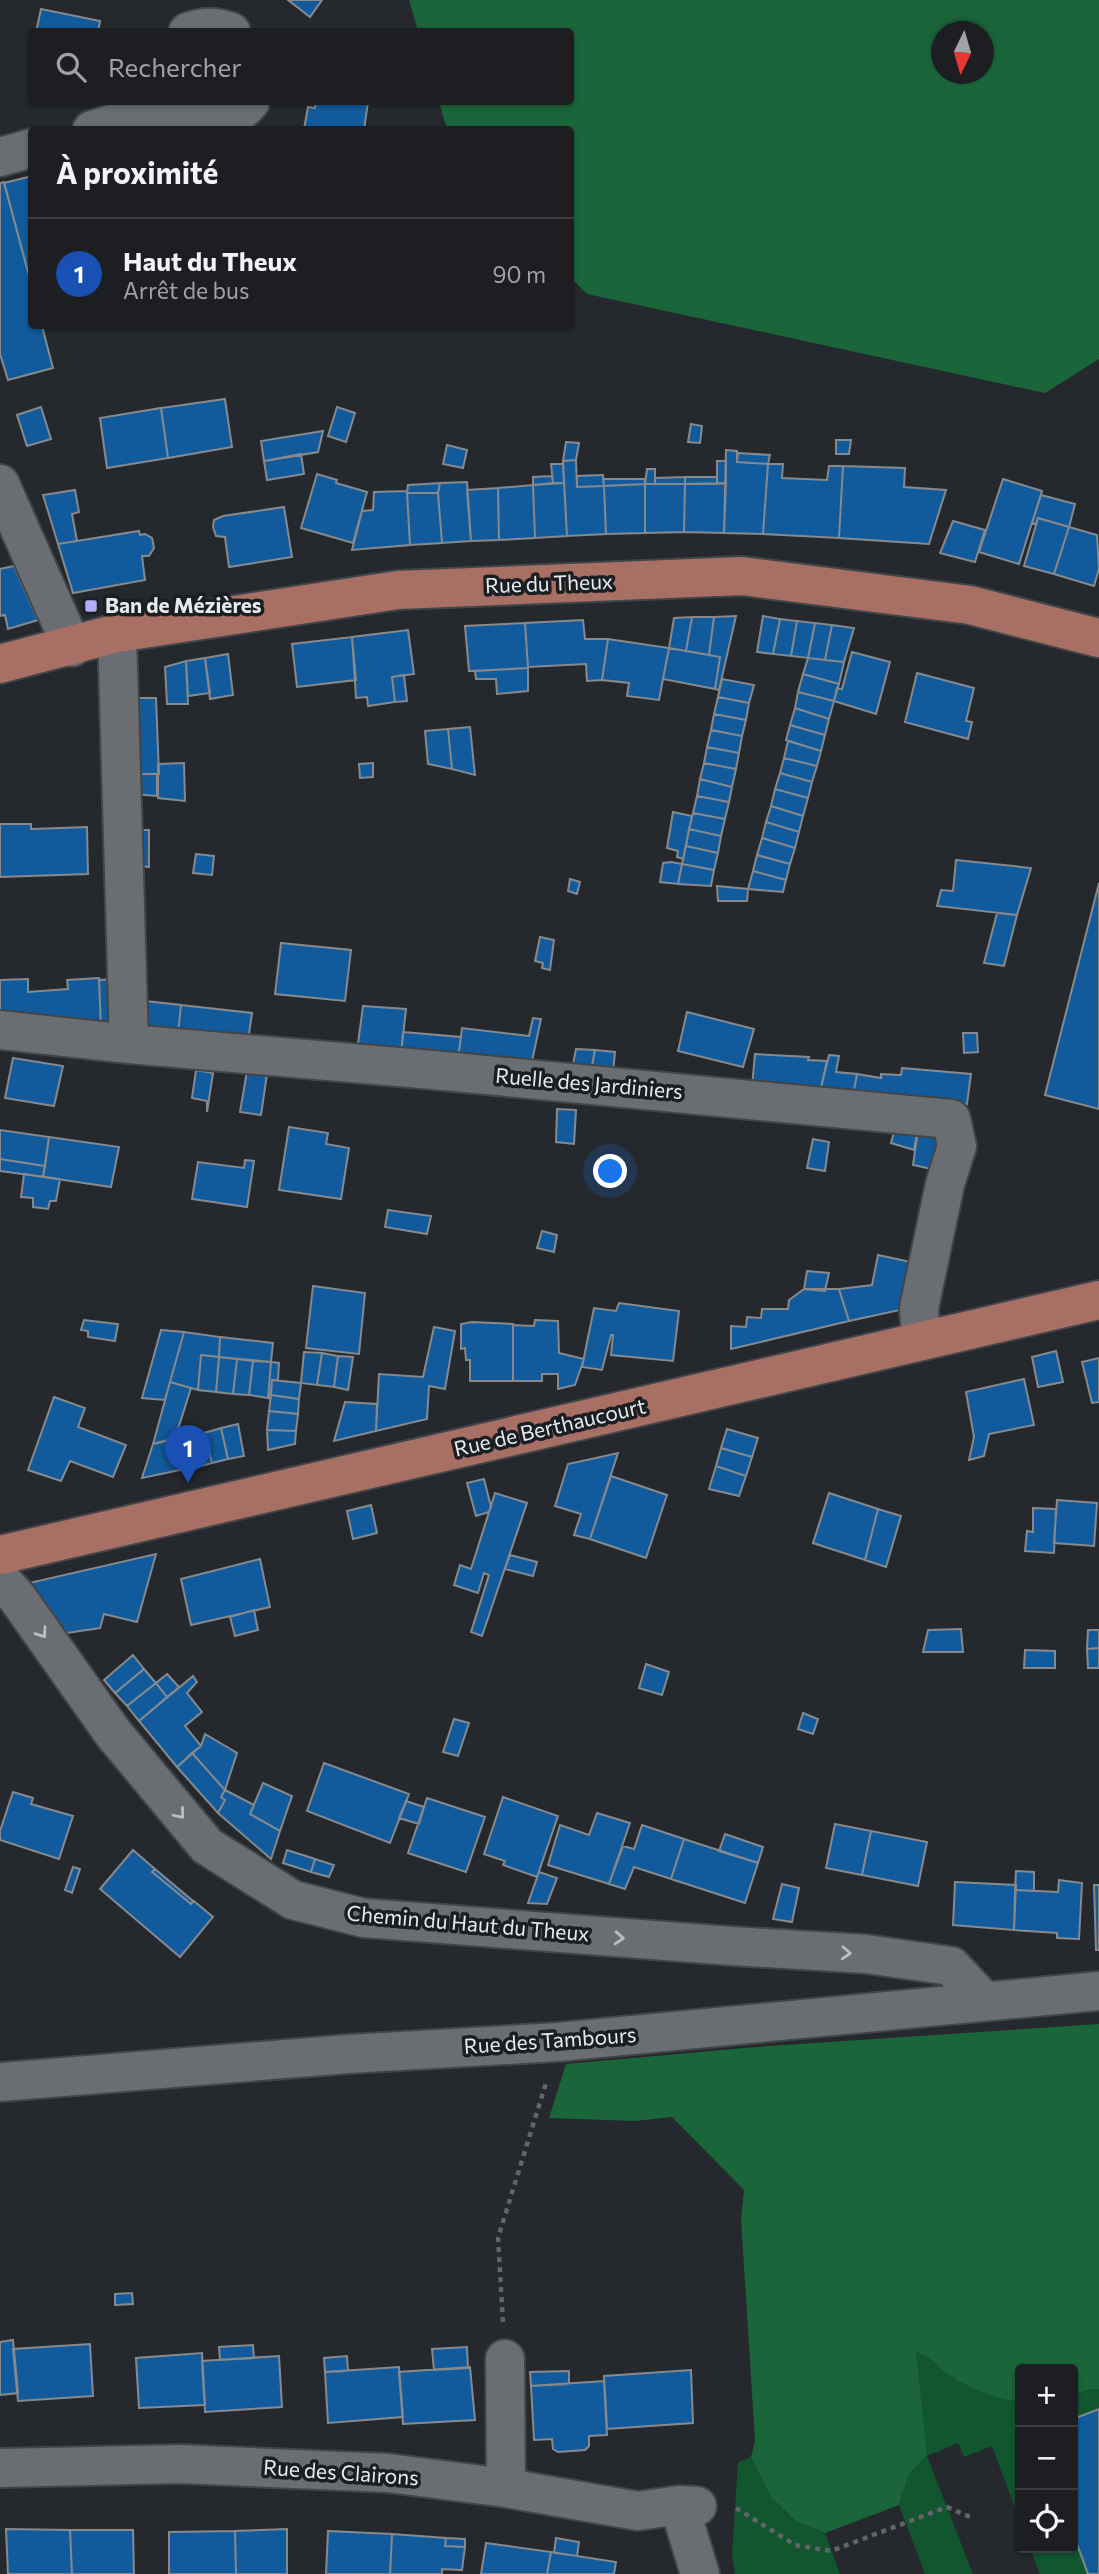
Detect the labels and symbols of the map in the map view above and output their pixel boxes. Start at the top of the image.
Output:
north arrow [931,21,994,84]
street label: Rue du Theux [484,568,613,597]
place label: Ban de Mézières [105,592,262,617]
marker: Ban de Mézières [83,598,99,614]
street label: Ruelle des Jardiniers [494,1062,684,1103]
your location [593,1154,627,1188]
street label: Rue de Berthaucourt [451,1392,648,1461]
pin: 1 [165,1425,211,1483]
one-way arrow [34,1625,46,1638]
one-way arrow [172,1805,184,1818]
street label: Chemin du Haut du Theux [346,1899,591,1946]
one-way arrow [614,1930,625,1945]
one-way arrow [841,1945,852,1960]
street label: Rue des Tambours [463,2021,637,2058]
street label: Rue des Clairons [263,2454,420,2489]

